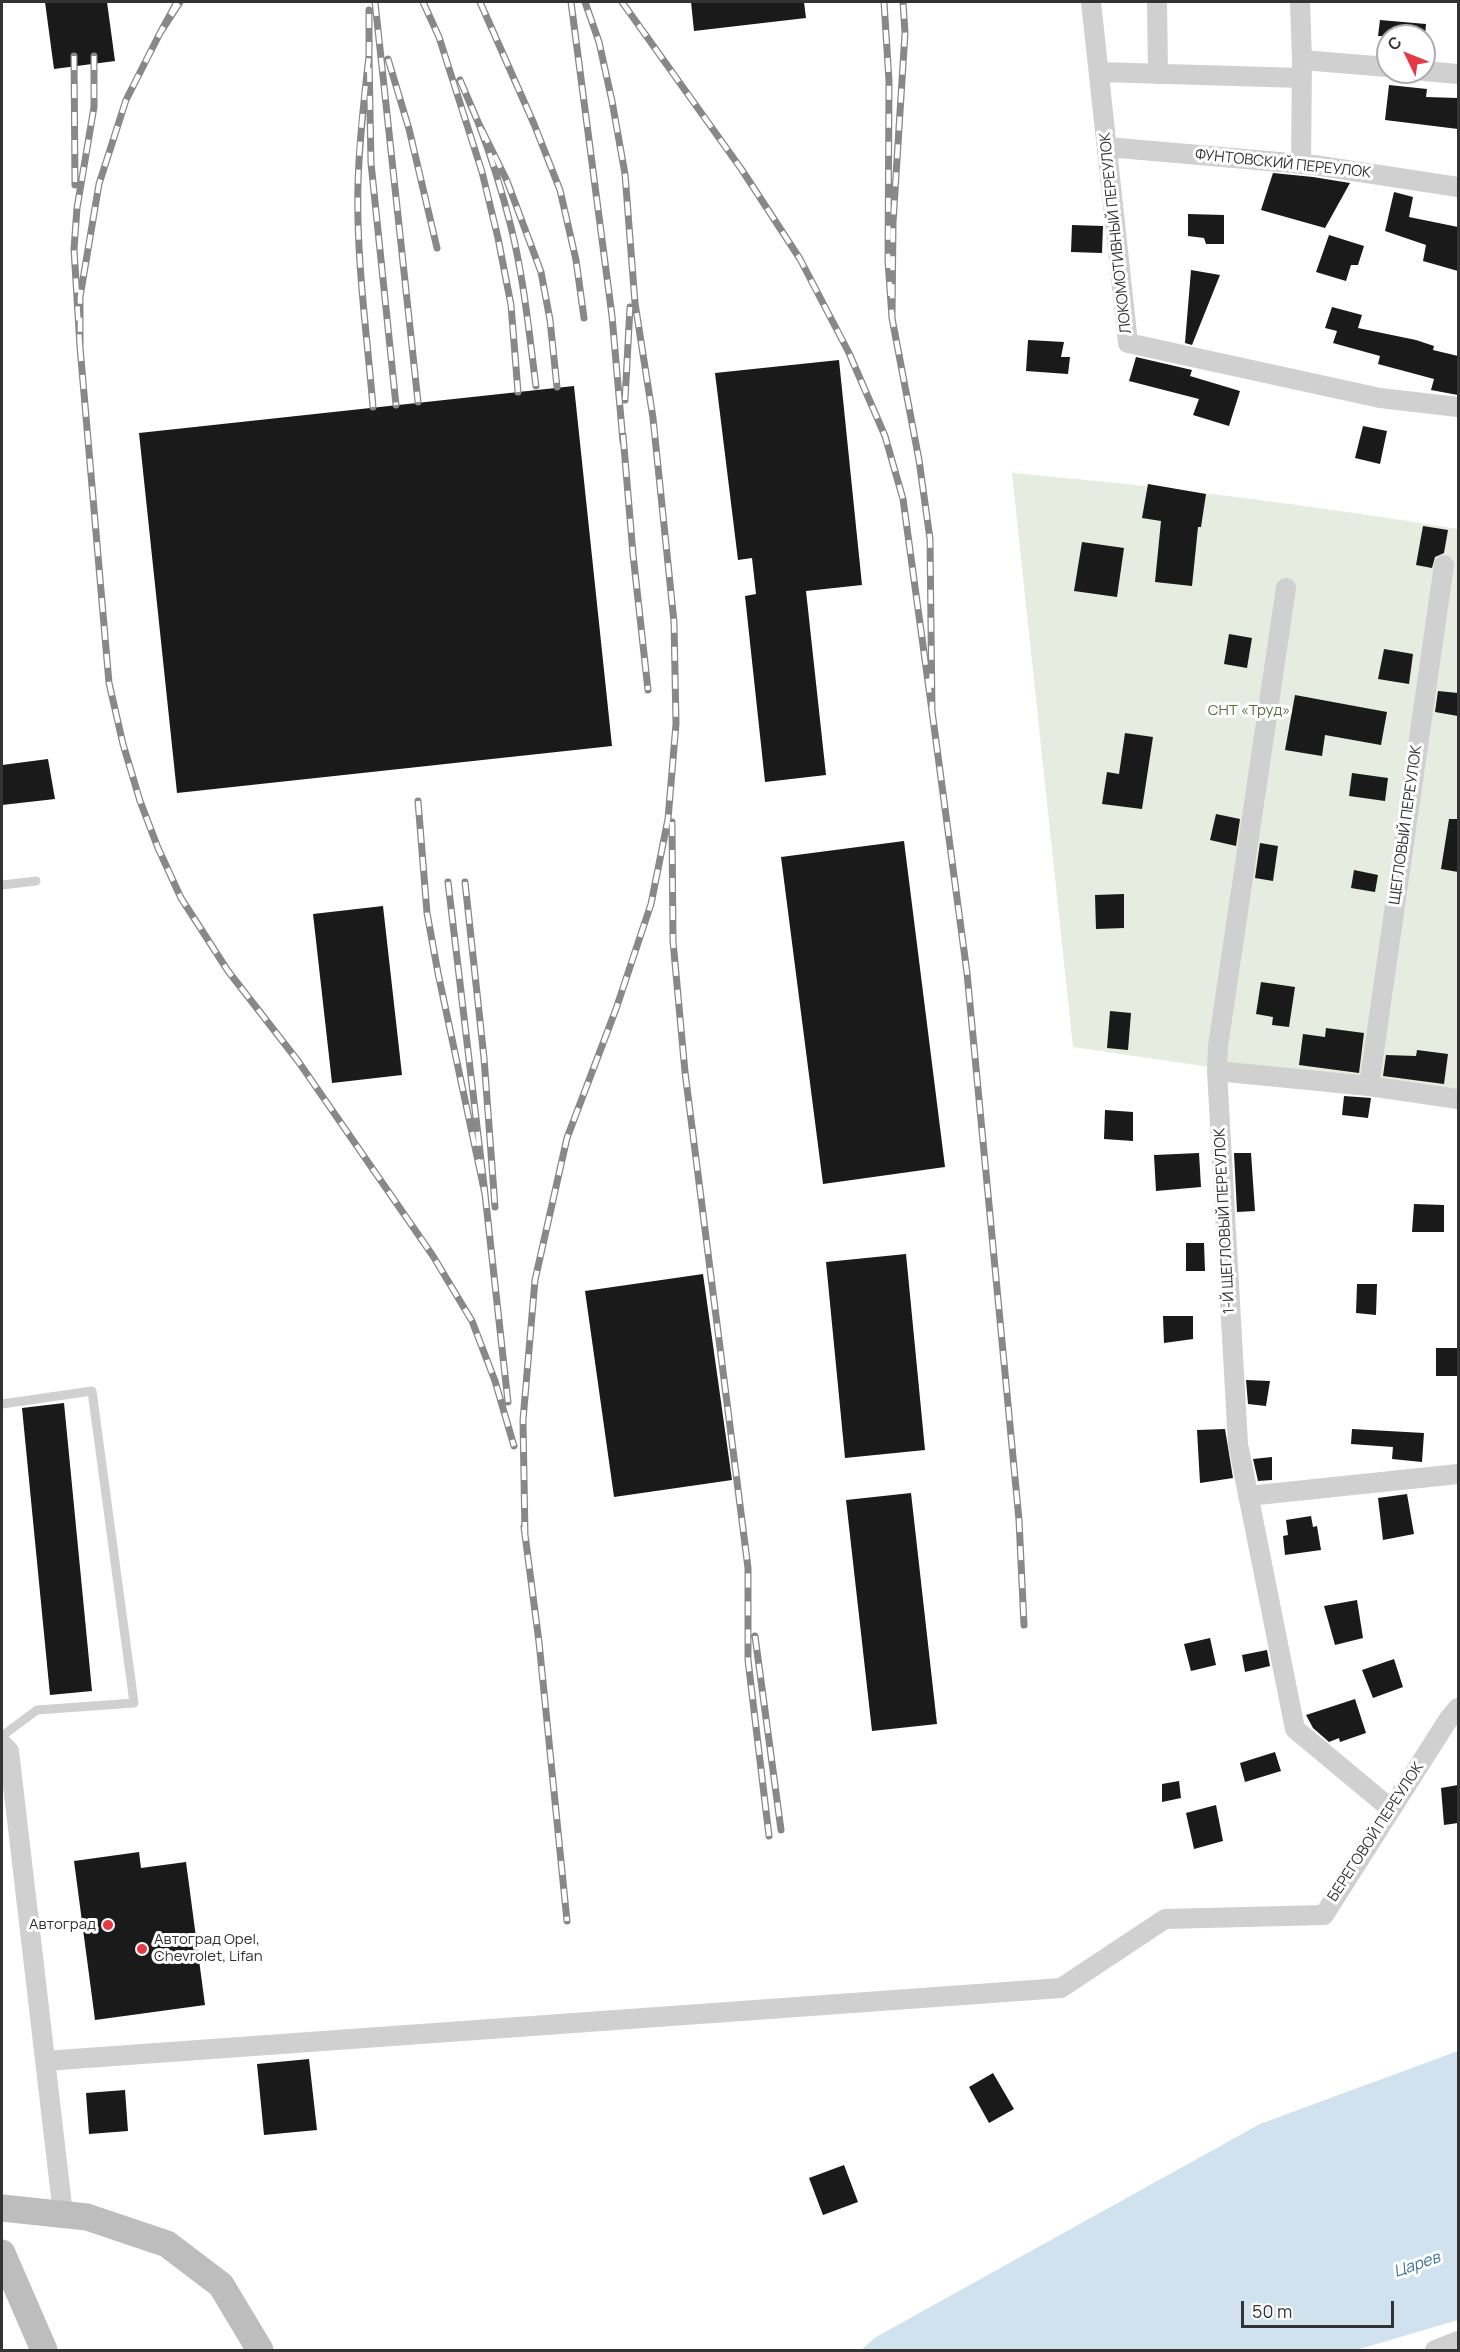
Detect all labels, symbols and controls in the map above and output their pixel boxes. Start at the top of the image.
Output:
north arrow [1376,24,1436,84]
text: С [1382,31,1406,55]
street label: ЛОКОМОТИВНЫЙ ПЕРЕУЛОК [1096,131,1136,335]
street label: ФУНТОВСКИЙ ПЕРЕУЛОК [1194,146,1372,182]
park label: СНТ «Труд» [1208,702,1290,720]
street label: ЩЕГЛОВЫЙ ПЕРЕУЛОК [1386,744,1426,906]
street label: 1-Й ЩЕГЛОВЫЙ ПЕРЕУЛОК [1211,1128,1239,1314]
street label: БЕРЕГОВОЙ ПЕРЕУЛОК [1324,1759,1428,1905]
place label: Автоград [29,1916,96,1934]
marker: Автоград [101,1918,115,1932]
place label: Автоград Opel, Chevrolet, Lifan [154,1931,263,1966]
marker: Автоград Opel, Chevrolet, Lifan [135,1942,149,1956]
water label: Царев [1391,2248,1443,2282]
scale bar [1244,2289,1397,2327]
text: 50 m [1252,2299,1292,2323]

